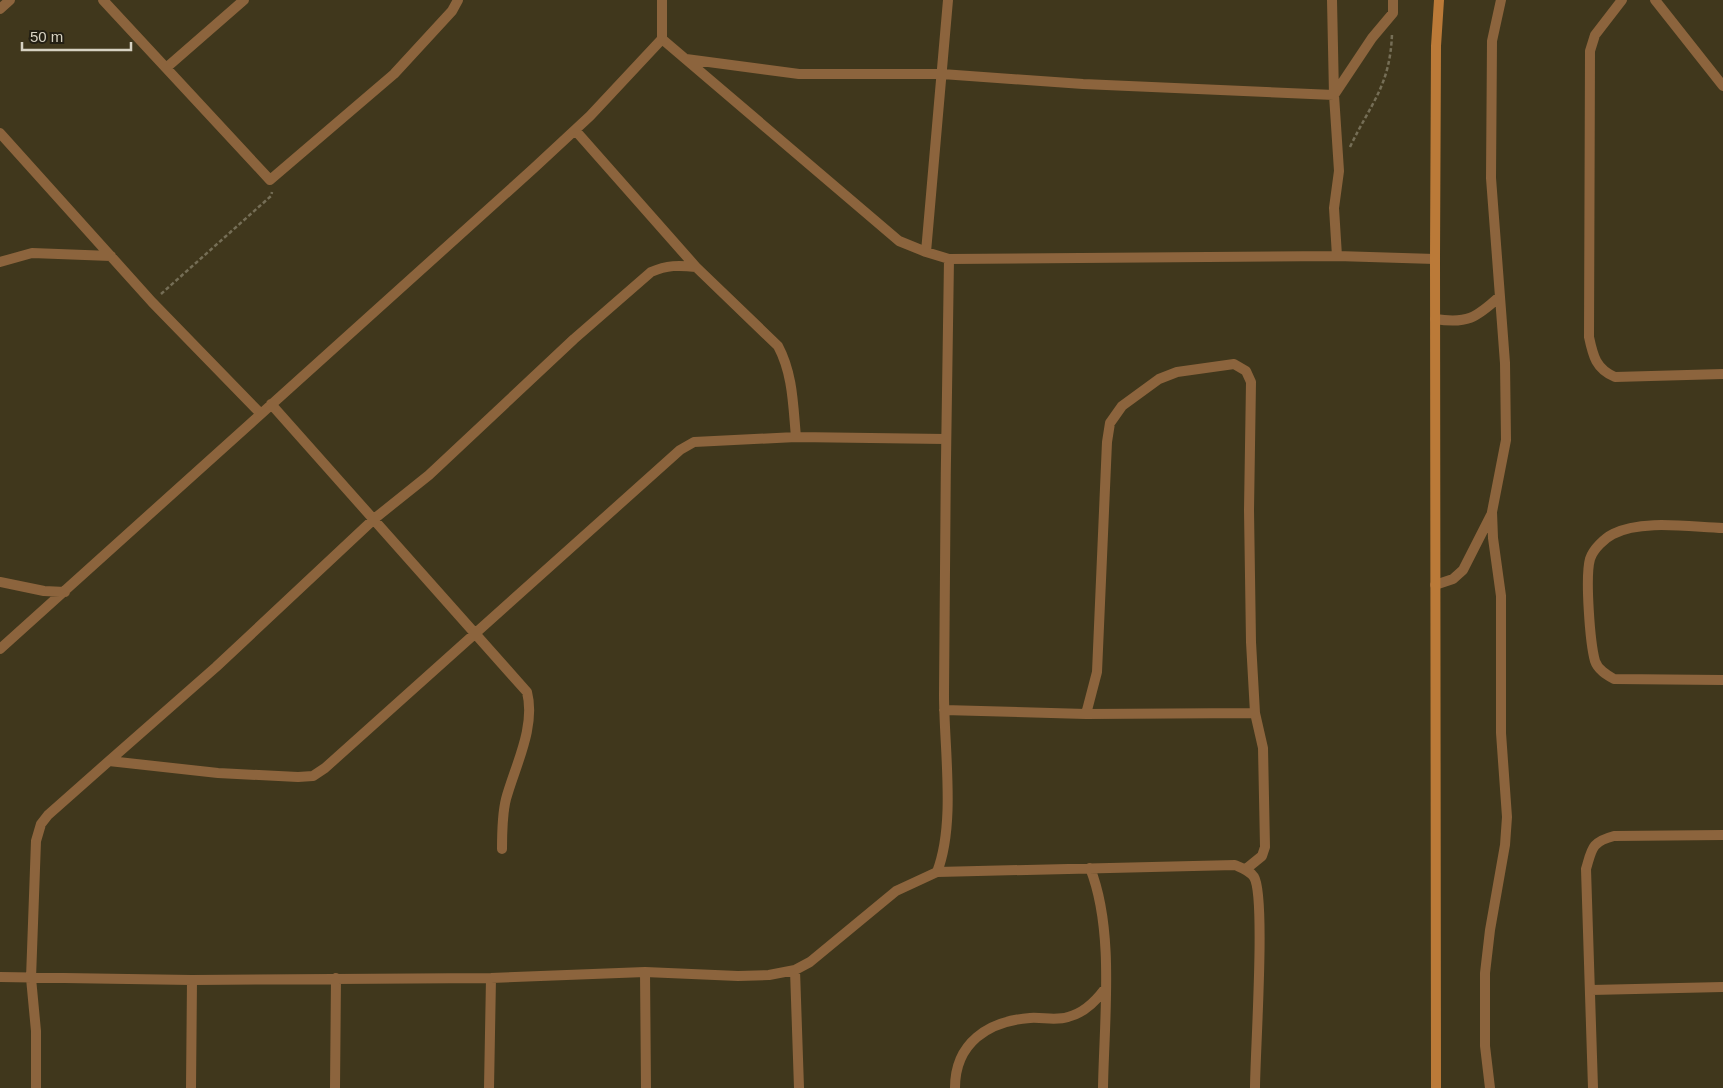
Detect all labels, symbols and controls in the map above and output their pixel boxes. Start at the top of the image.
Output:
scale bar [22,20,131,52]
text: 50 m [30,28,63,45]

